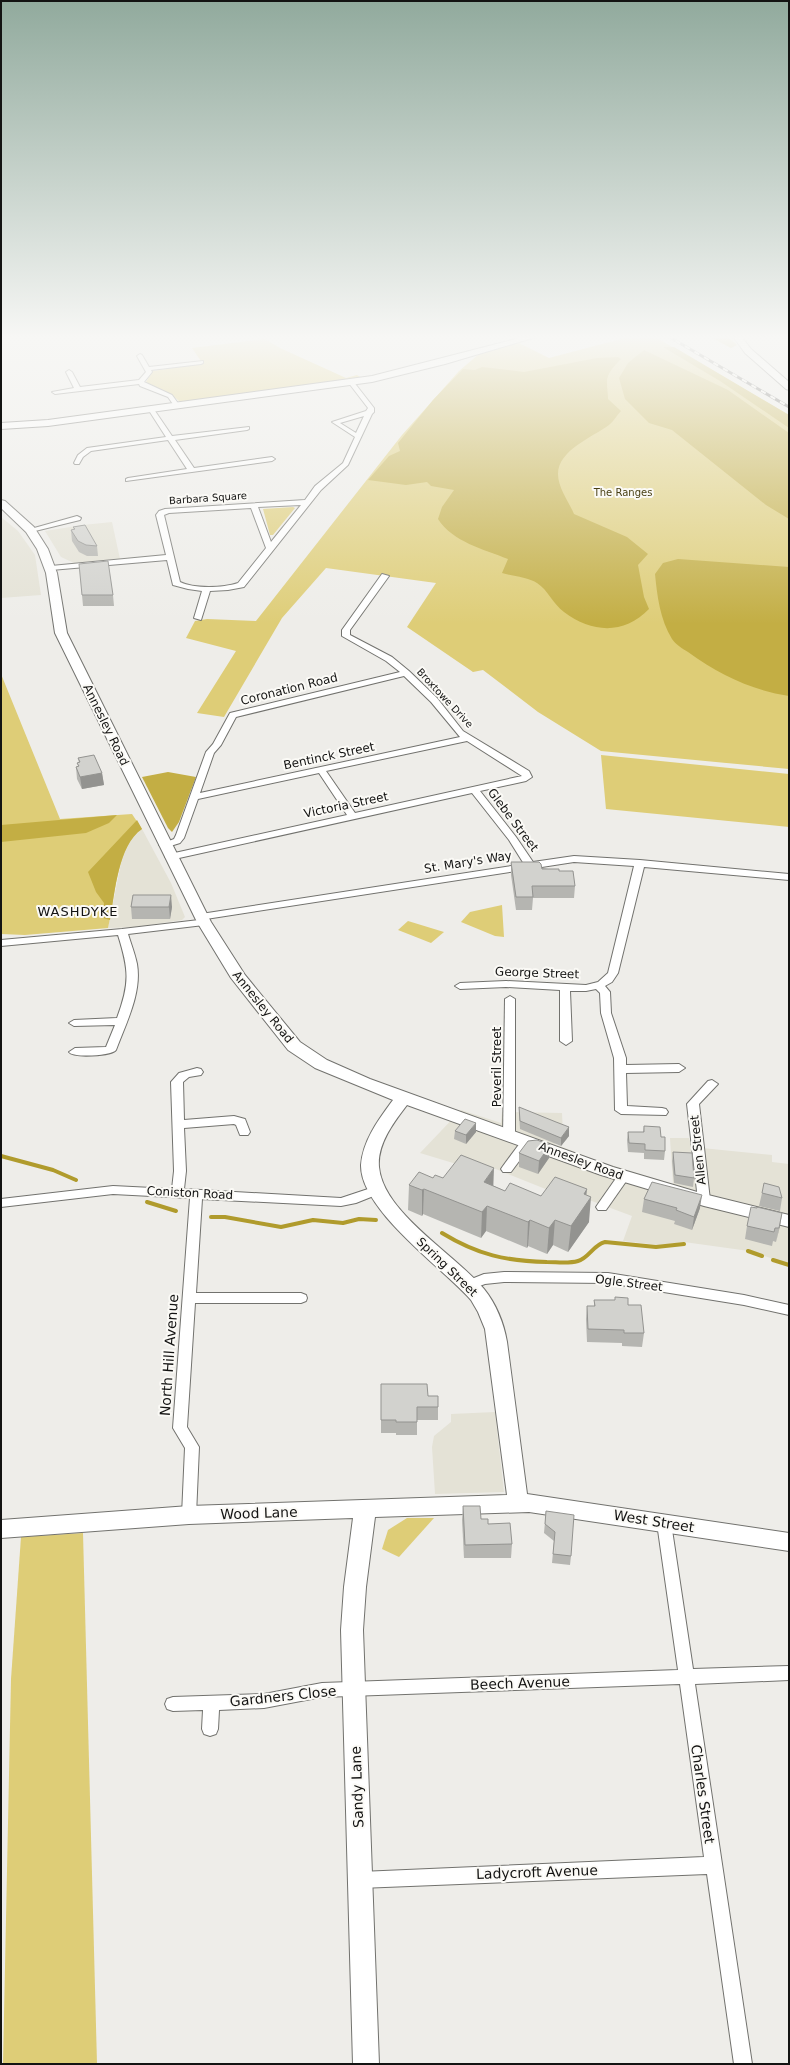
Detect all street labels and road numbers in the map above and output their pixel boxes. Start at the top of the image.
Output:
street label: Barbara Square [169,490,247,506]
street label: Broxtowe Drive [415,666,475,730]
street label: Coronation Road [239,670,339,708]
street label: Annesley Road [80,682,132,768]
street label: Bentinck Street [282,739,376,772]
street label: Glebe Street [485,786,541,855]
street label: Victoria Street [303,789,390,821]
street label: St. Mary's Way [423,848,513,876]
street label: George Street [495,965,580,981]
street label: Annesley Road [230,968,296,1046]
street label: Peveril Street [490,1026,504,1107]
street label: Allen Street [687,1114,709,1186]
street label: Annesley Road [537,1139,625,1183]
street label: Coniston Road [146,1184,234,1202]
street label: Spring Street [414,1235,480,1300]
street label: Ogle Street [594,1272,664,1294]
street label: North Hill Avenue [157,1293,181,1417]
street label: Wood Lane [220,1504,298,1522]
street label: West Street [613,1507,696,1535]
street label: Beech Avenue [470,1673,570,1693]
street label: Gardners Close [229,1682,337,1710]
street label: Charles Street [688,1743,718,1845]
street label: Sandy Lane [348,1746,366,1828]
street label: Ladycroft Avenue [476,1862,598,1882]

